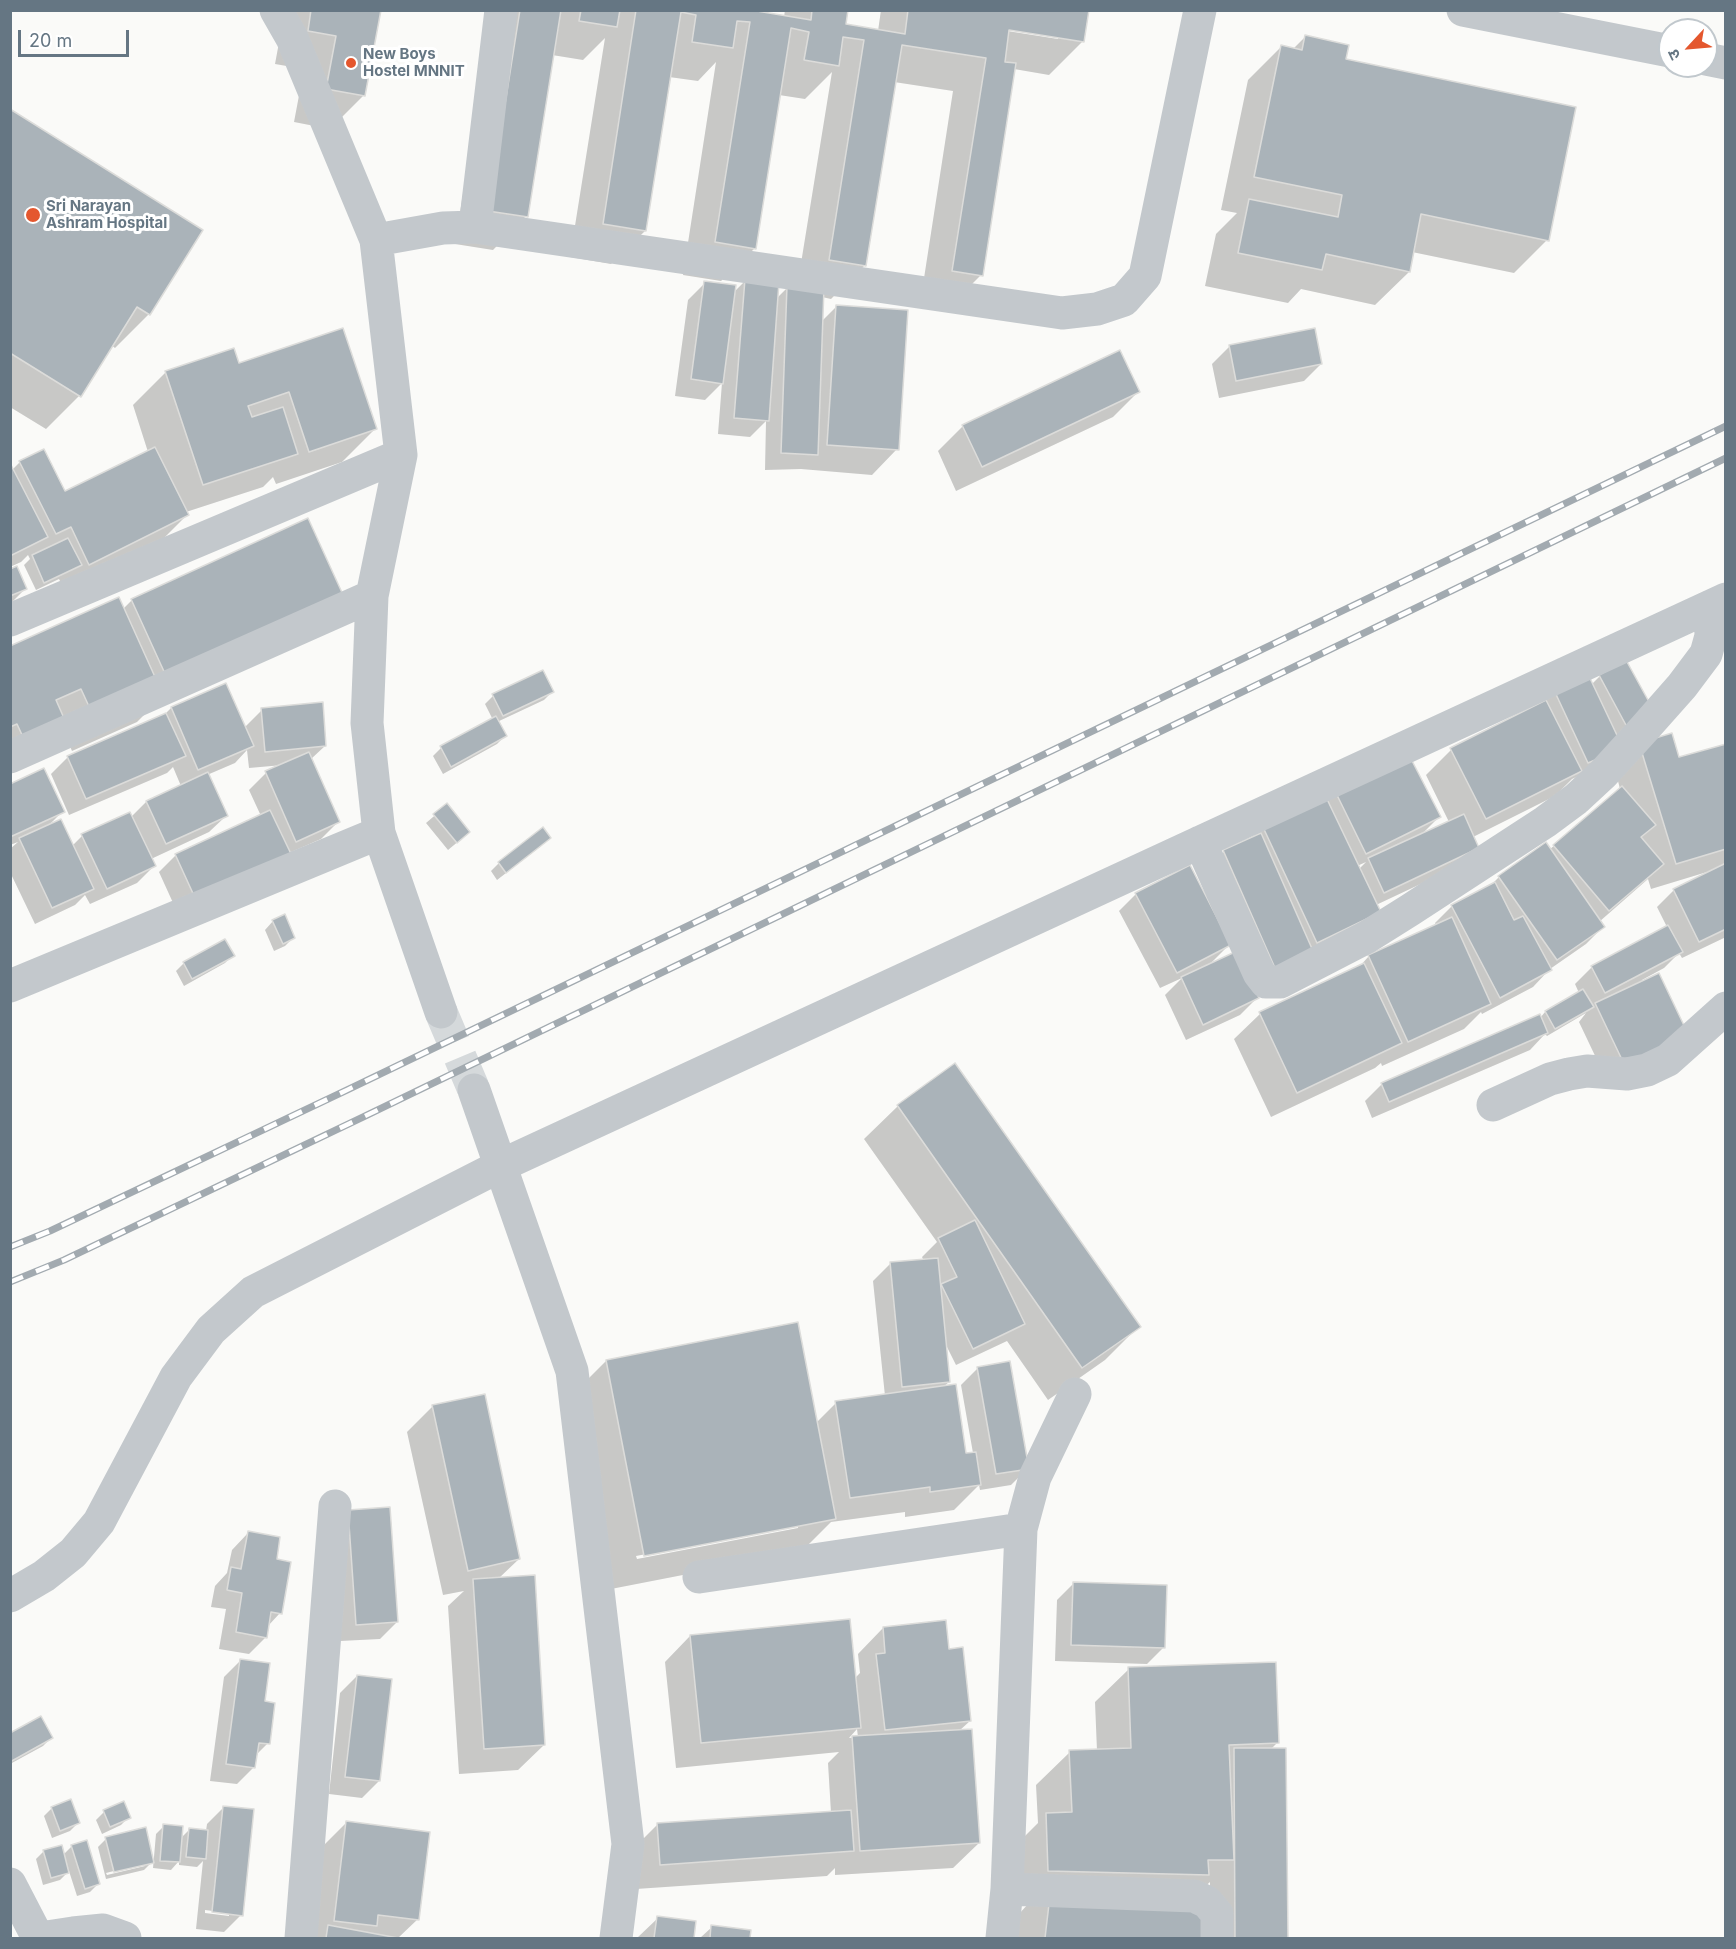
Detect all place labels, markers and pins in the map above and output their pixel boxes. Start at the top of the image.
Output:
place label: New Boys Hostel MNNIT [363,45,465,80]
marker: New Boys Hostel MNNIT [344,56,358,70]
place label: Sri Narayan Ashram Hospital [46,197,167,232]
marker: Sri Narayan Ashram Hospital [24,206,42,224]

